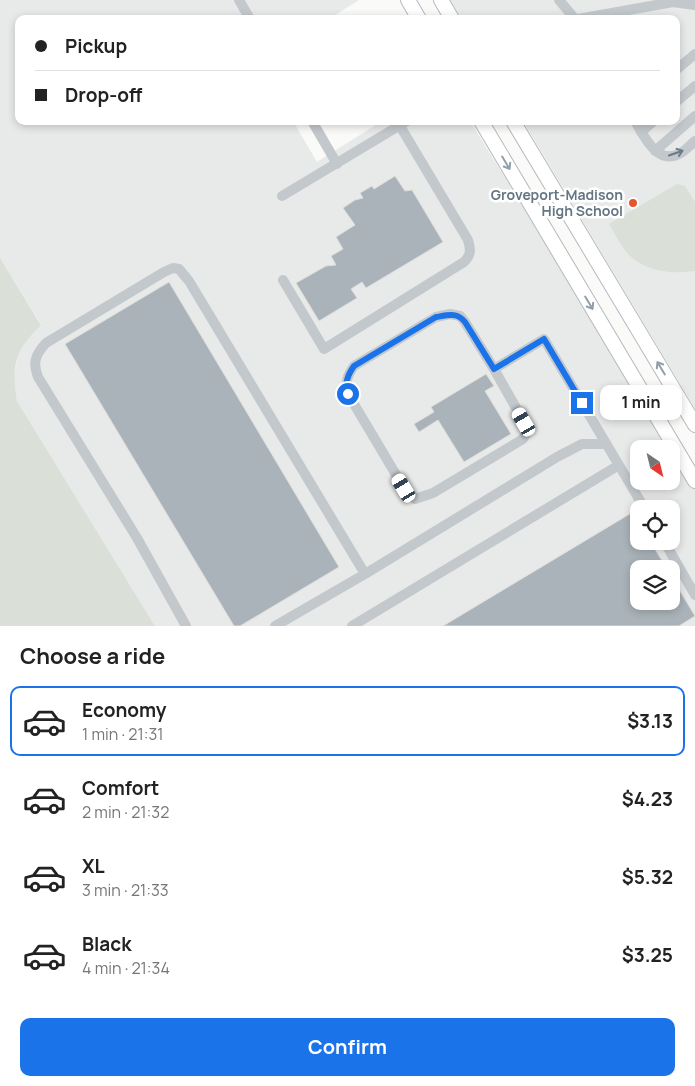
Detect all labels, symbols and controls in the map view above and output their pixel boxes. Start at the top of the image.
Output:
text: Pickup [65,33,127,59]
text: Drop-off [65,82,142,108]
one-way arrow [668,148,684,158]
one-way arrow [501,156,511,170]
place label: Groveport-Madison High School [491,185,623,220]
marker: Groveport-Madison High School [627,197,639,209]
one-way arrow [584,295,594,310]
one-way arrow [656,362,666,376]
route start [337,383,359,405]
callout: 1 min [600,386,682,420]
text: 1 min [621,391,661,413]
route end [571,392,593,414]
car [510,405,537,439]
north arrow [630,440,680,490]
map controls [630,440,680,610]
car [389,471,418,505]
button: locate [630,500,680,550]
button: layers [630,560,680,610]
text: Choose a ride [20,641,165,671]
text: Economy [82,697,166,723]
icon: car [22,699,67,744]
text: $3.13 [627,708,673,734]
text: 1 min · 21:31 [82,723,164,745]
text: Comfort [82,775,159,801]
icon: car [22,777,67,822]
text: $4.23 [622,786,673,812]
text: 2 min · 21:32 [82,801,169,823]
text: XL [82,853,105,879]
icon: car [22,855,67,900]
text: $5.32 [622,864,673,890]
text: 3 min · 21:33 [82,879,169,901]
text: Black [82,931,131,957]
icon: car [22,933,67,978]
text: $3.25 [622,942,673,968]
text: 4 min · 21:34 [82,957,170,979]
button: Confirm [20,1018,675,1076]

